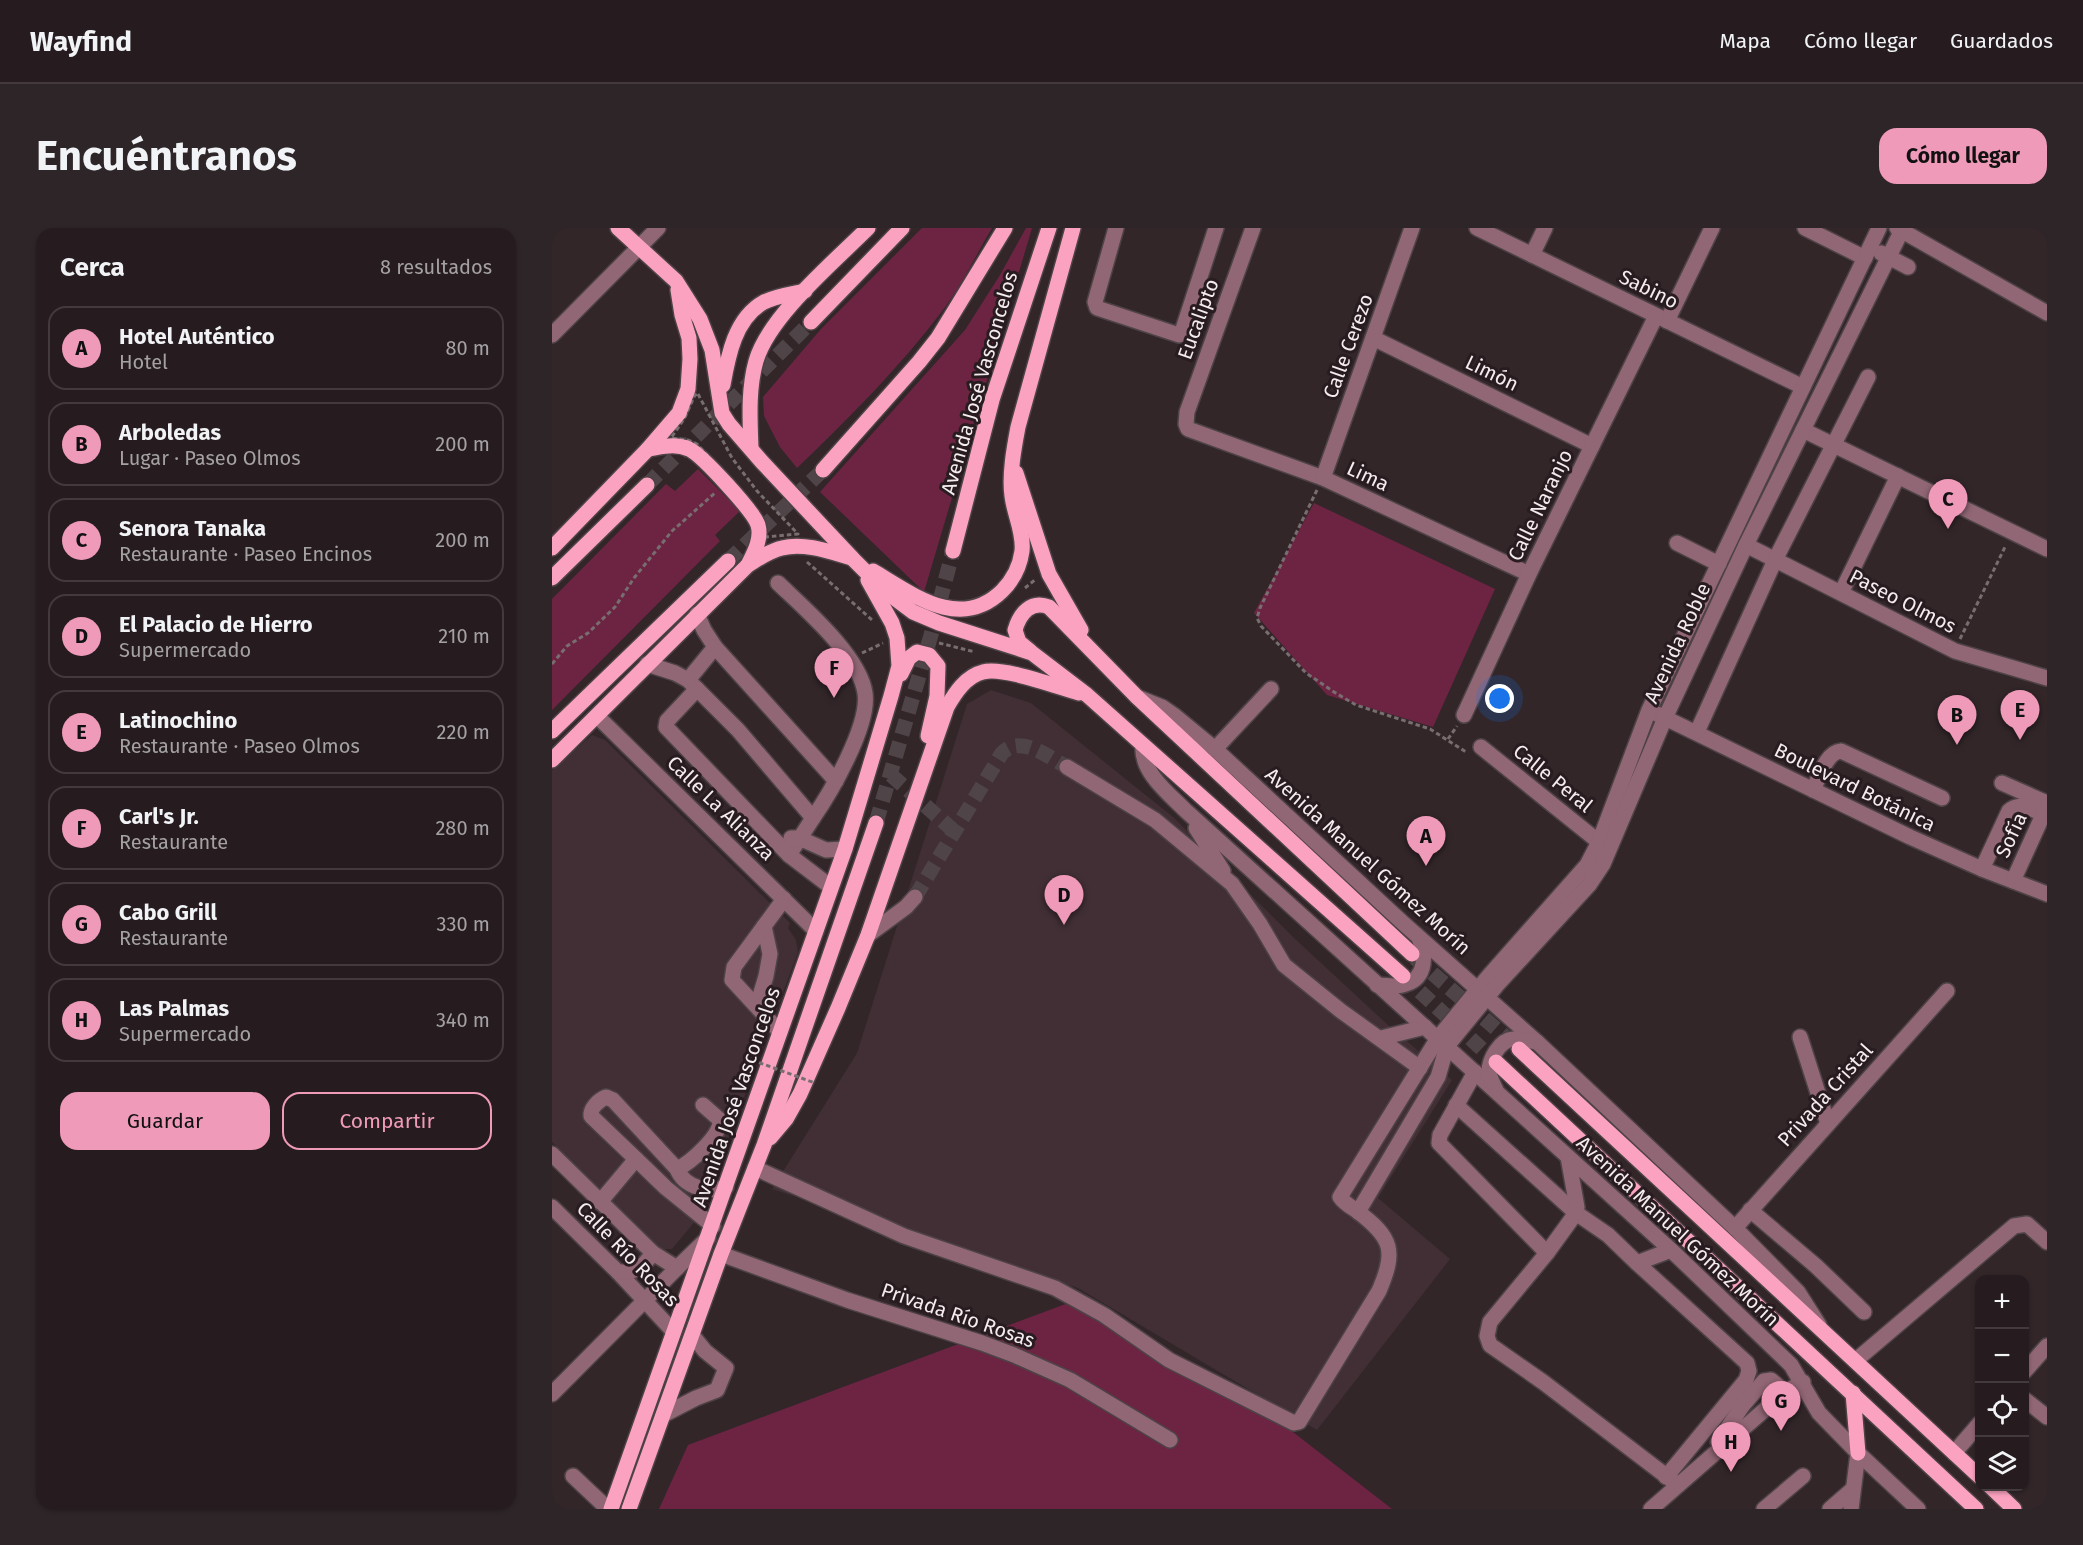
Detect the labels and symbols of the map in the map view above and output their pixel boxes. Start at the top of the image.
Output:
street label: Sabino [1616,264,1682,314]
street label: Avenida José Vasconcelos [936,269,1022,497]
street label: Eucalipto [1172,275,1224,363]
street label: Calle Cerezo [1318,291,1378,401]
street label: Limón [1462,350,1522,396]
street label: Calle Naranjo [1503,445,1577,565]
street label: Lima [1343,456,1393,496]
pin: C [1928,480,1968,529]
street label: Paseo Olmos [1846,564,1960,638]
street label: Avenida Roble [1639,579,1715,707]
pin: F [814,648,854,698]
your location [1485,684,1514,713]
pin: E [2000,690,2040,740]
pin: B [1938,696,1976,745]
street label: Boulevard Botánica [1771,738,1939,836]
street label: Calle Peral [1509,739,1598,817]
street label: Calle La Alianza [662,751,780,865]
street label: Avenida Manuel Gómez Morín [1260,762,1476,960]
street label: Sofía [1990,809,2032,861]
pin: A [1406,816,1446,866]
pin: D [1044,876,1084,925]
street label: Avenida José Vasconcelos [687,984,785,1210]
street label: Privada Cristal [1772,1038,1878,1151]
street label: Avenida Manuel Gómez Morín [1572,1131,1784,1331]
street label: Calle Río Rosas [572,1196,684,1312]
street label: Privada Río Rosas [878,1278,1038,1352]
pin: G [1762,1382,1800,1431]
pin: H [1712,1422,1750,1472]

